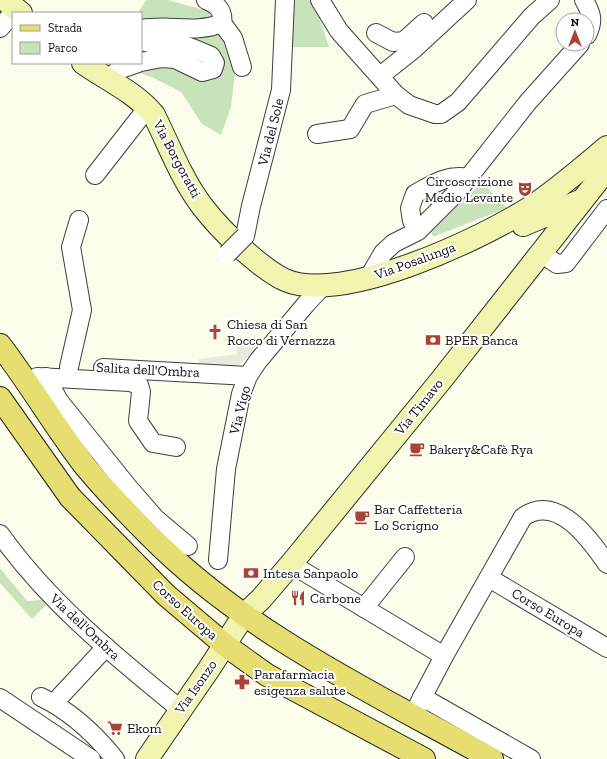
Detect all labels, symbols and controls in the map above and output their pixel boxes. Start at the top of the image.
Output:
legend [12,12,142,64]
north arrow [555,12,595,52]
text: N [571,16,580,29]
text: Strada [48,21,82,35]
text: Parco [48,41,77,55]
street label: Via del Sole [254,96,288,168]
street label: Via Borgoratti [149,116,205,201]
place label: Circoscrizione Medio Levante [425,173,513,206]
theatre icon: Circoscrizione Medio Levante [516,180,534,198]
street label: Via Posalunga [371,238,458,284]
place label: Chiesa di San Rocco di Vernazza [227,316,336,349]
church icon: Chiesa di San Rocco di Vernazza [206,323,224,341]
bank icon: BPER Banca [424,331,442,349]
place label: BPER Banca [445,332,518,349]
street label: Salita dell'Ombra [96,359,200,381]
street label: Via Timavo [390,375,447,439]
street label: Via Vigo [225,384,254,437]
cafe icon: Bakery&Cafè Rya [408,440,426,458]
place label: Bakery&Cafè Rya [429,441,533,458]
place label: Bar Caffetteria Lo Scrigno [374,501,463,534]
cafe icon: Bar Caffetteria Lo Scrigno [353,508,371,526]
bank icon: Intesa Sanpaolo [242,564,260,582]
place label: Intesa Sanpaolo [263,565,358,582]
street label: Corso Europa [149,576,221,644]
street label: Corso Europa [508,585,588,642]
restaurant icon: Carbone [289,589,307,607]
street label: Via dell'Ombra [46,590,124,664]
place label: Carbone [310,590,361,607]
street label: Via Isonzo [171,657,221,718]
place label: Parafarmacia esigenza salute [254,666,346,699]
pharmacy icon: Parafarmacia esigenza salute [233,673,251,691]
supermarket icon: Ekom [106,719,124,737]
place label: Ekom [127,720,162,737]

